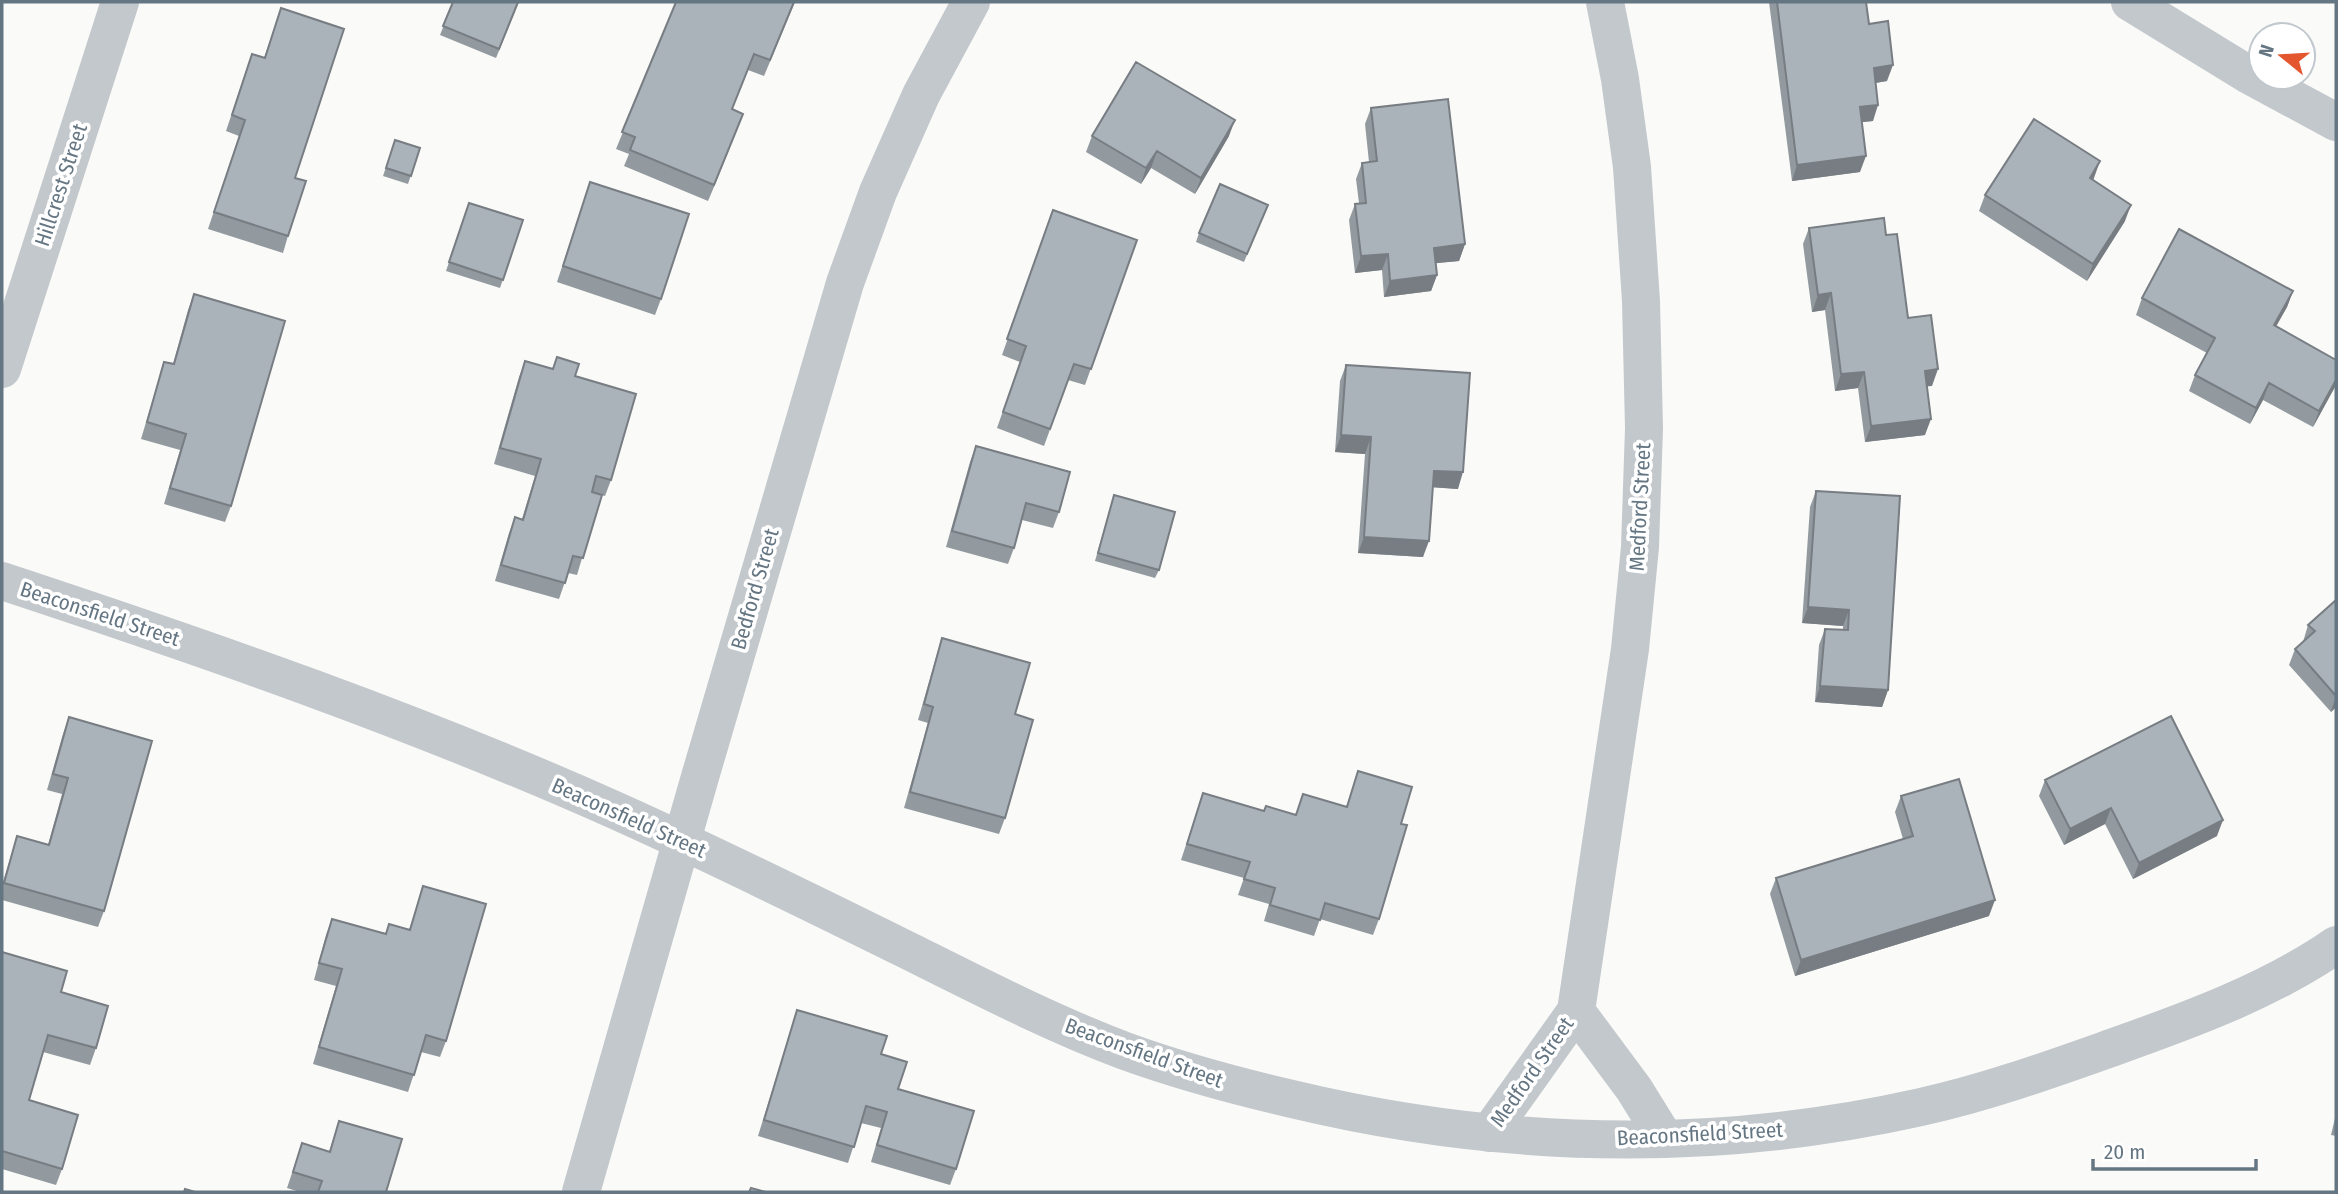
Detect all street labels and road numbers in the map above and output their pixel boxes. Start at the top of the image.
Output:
street label: Hillcrest Street [29,120,93,250]
street label: Medford Street [1624,442,1656,572]
street label: Bedford Street [725,525,785,653]
street label: Beaconsfield Street [17,576,183,652]
street label: Beaconsfield Street [548,772,710,864]
street label: Beaconsfield Street [1061,1012,1227,1094]
street label: Medford Street [1485,1012,1580,1132]
street label: Beaconsfield Street [1616,1117,1784,1151]

